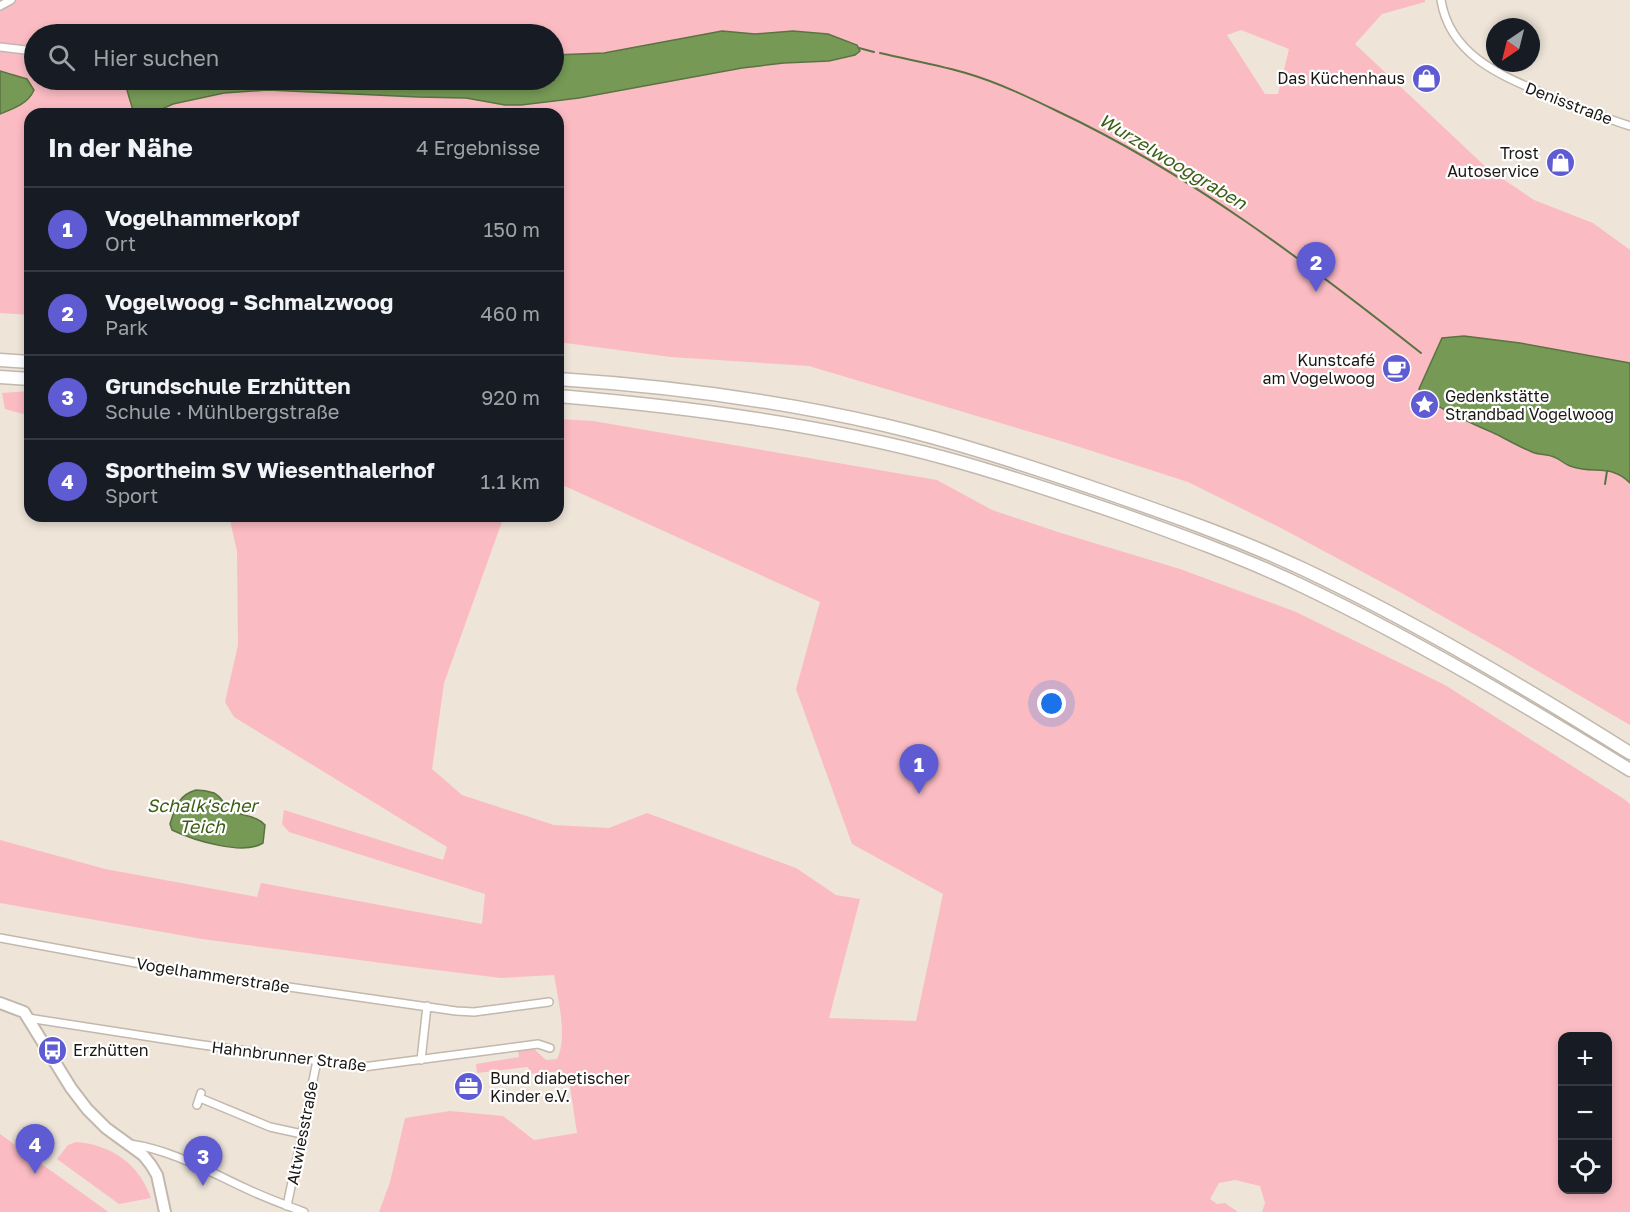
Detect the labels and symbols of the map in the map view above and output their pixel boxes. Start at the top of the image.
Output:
north arrow [1486,18,1540,72]
shop icon: Das Küchenhaus [1410,62,1442,94]
place label: Das Küchenhaus [1277,68,1405,88]
street label: Denisstraße [1523,77,1615,129]
water label: Wurzelwooggraben [1095,108,1251,214]
place label: Trost Autoservice [1447,143,1539,181]
shop icon: Trost Autoservice [1544,146,1576,178]
pin: 2 [1296,242,1336,292]
place label: Kunstcafé am Vogelwoog [1263,350,1375,388]
cafe icon: Kunstcafé am Vogelwoog [1380,353,1412,385]
place label: Gedenkstätte Strandbad Vogelwoog [1445,386,1614,424]
place icon: Gedenkstätte Strandbad Vogelwoog [1408,389,1440,421]
your location [1037,689,1066,718]
pin: 1 [900,744,938,794]
water label: Schalk'scher Teich [147,794,260,837]
street label: Vogelhammerstraße [135,953,291,997]
bus stop icon: Erzhütten [36,1034,68,1066]
street label: Hahnbrunner Straße [210,1037,368,1075]
place label: Erzhütten [73,1040,149,1060]
place label: Bund diabetischer Kinder e.V. [490,1068,630,1106]
office icon: Bund diabetischer Kinder e.V. [453,1071,485,1103]
street label: Altwiesstraße [282,1079,322,1187]
pin: 4 [15,1124,54,1174]
pin: 3 [184,1136,222,1186]

